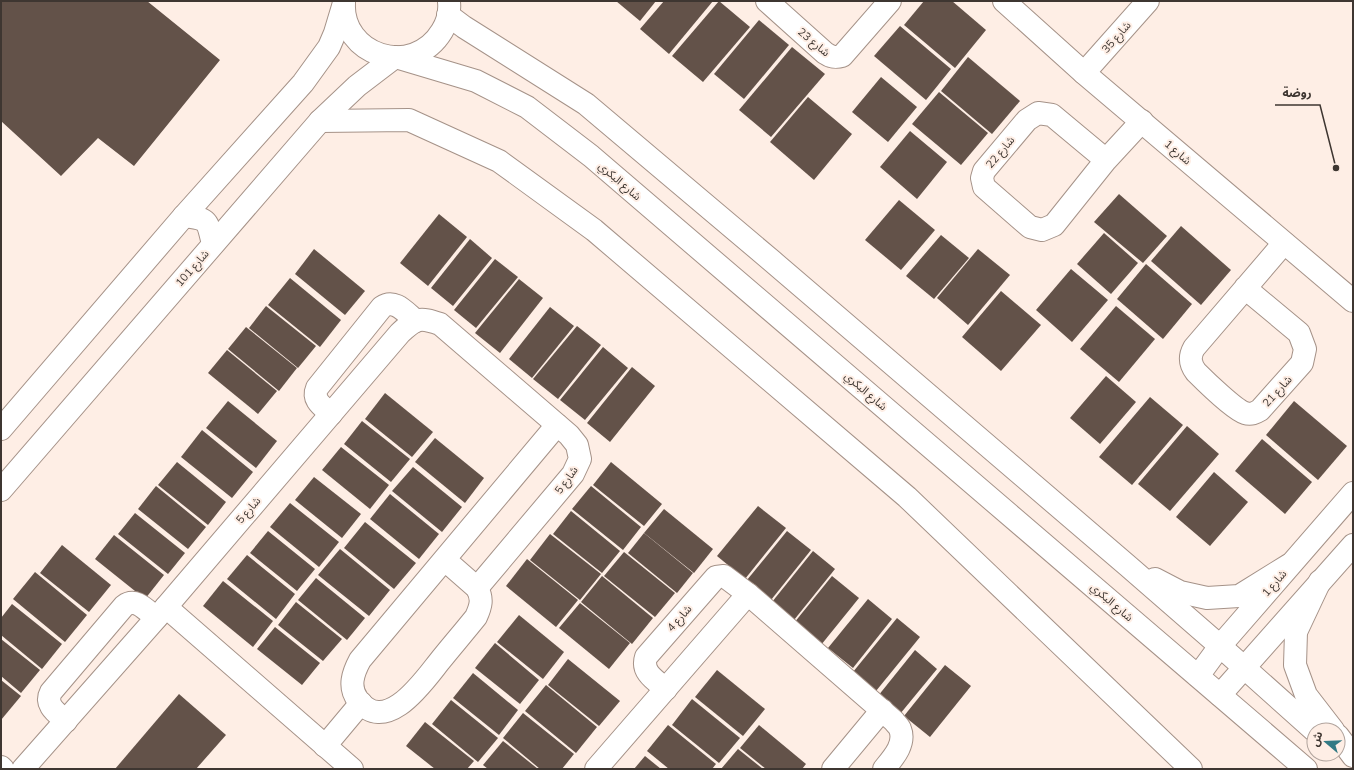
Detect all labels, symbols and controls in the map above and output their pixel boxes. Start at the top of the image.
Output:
street label: شارع 35 [1098,18,1135,56]
street label: شارع 23 [794,25,833,60]
callout: روضة [1275,81,1320,105]
text: روضة [1282,85,1312,100]
street label: شارع 22 [983,133,1018,172]
street label: شارع 1 [1161,137,1195,168]
street label: شارع البكري [594,159,644,205]
street label: شارع 101 [172,246,213,290]
street label: شارع البكري [840,369,890,415]
street label: شارع 21 [1259,372,1296,410]
street label: شارع 5 [551,463,582,497]
street label: شارع 5 [233,493,264,527]
street label: شارع 1 [1259,566,1290,600]
street label: شارع البكري [1086,580,1136,626]
street label: شارع 4 [663,602,696,635]
north arrow [1306,722,1346,762]
text: ش [1307,729,1326,748]

